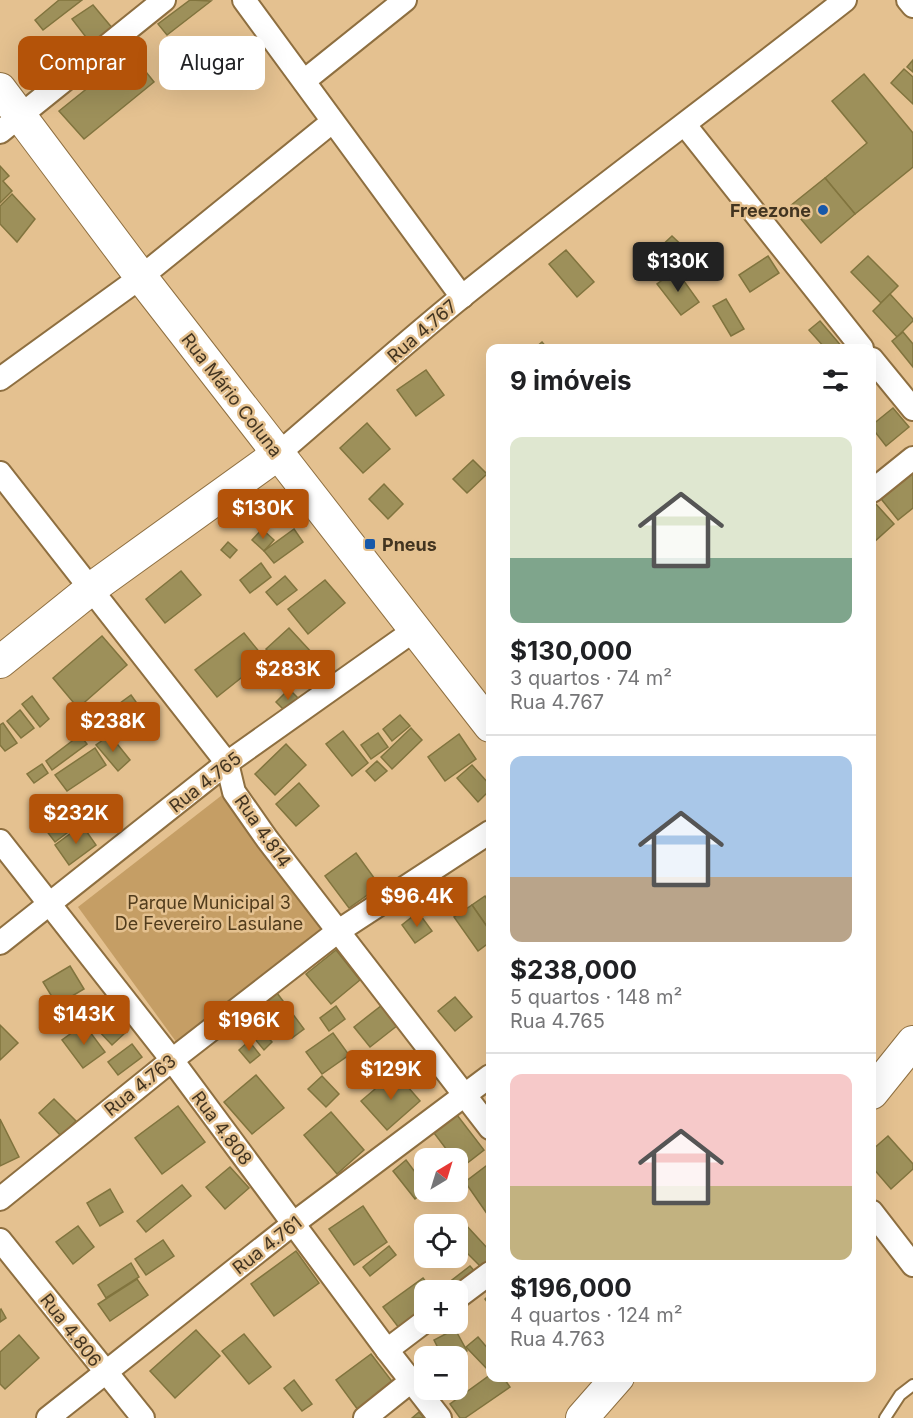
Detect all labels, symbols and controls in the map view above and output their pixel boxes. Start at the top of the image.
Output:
chip: Comprar [18,36,147,90]
chip: Alugar [159,36,265,90]
place label: Freezone [730,200,811,221]
marker: Freezone [816,203,830,217]
pin: $130K [636,242,720,293]
text: $130K [647,249,709,273]
street label: Rua 4.767 [383,295,461,367]
street label: Rua Mário Coluna [177,329,287,461]
icon: filters [819,364,852,397]
text: 9 imóveis [510,365,632,396]
icon: home [627,476,735,584]
pin: $130K [221,489,305,540]
text: $130K [232,496,294,520]
place label: Pneus [382,534,437,555]
marker: Pneus [363,537,377,551]
text: $130,000 [510,635,632,666]
pin: $283K [246,650,330,701]
text: $283K [255,657,321,681]
text: 3 quartos · 74 m² [510,666,672,690]
text: Rua 4.767 [510,690,604,714]
pin: $238K [71,702,155,753]
text: $238K [80,709,146,733]
street label: Rua 4.765 [165,747,245,817]
street label: Rua 4.814 [231,791,295,871]
pin: $232K [34,794,118,845]
icon: home [627,795,735,903]
text: $232K [43,801,109,825]
pin: $96.4K [368,877,466,928]
text: $96.4K [380,884,454,908]
park label: Parque Municipal 3 De Fevereiro Lasulane [115,892,303,934]
text: $238,000 [510,954,637,985]
text: 5 quartos · 148 m² [510,985,682,1009]
pin: $143K [42,995,126,1046]
pin: $196K [207,1001,291,1052]
text: $143K [53,1002,115,1026]
text: $196K [218,1008,280,1032]
text: Rua 4.765 [510,1009,605,1033]
street label: Rua 4.763 [100,1050,180,1120]
pin: $129K [349,1050,433,1101]
text: $129K [360,1057,422,1081]
street label: Rua 4.808 [187,1087,257,1169]
icon: home [627,1113,735,1221]
north arrow [414,1148,468,1202]
map controls [414,1148,468,1400]
street label: Rua 4.761 [228,1212,306,1278]
button: locate [414,1214,468,1268]
text: $196,000 [510,1272,632,1303]
button: + [414,1280,468,1334]
street label: Rua 4.806 [36,1289,106,1371]
text: 4 quartos · 124 m² [510,1303,683,1327]
text: Rua 4.763 [510,1327,605,1351]
button: − [414,1346,468,1400]

